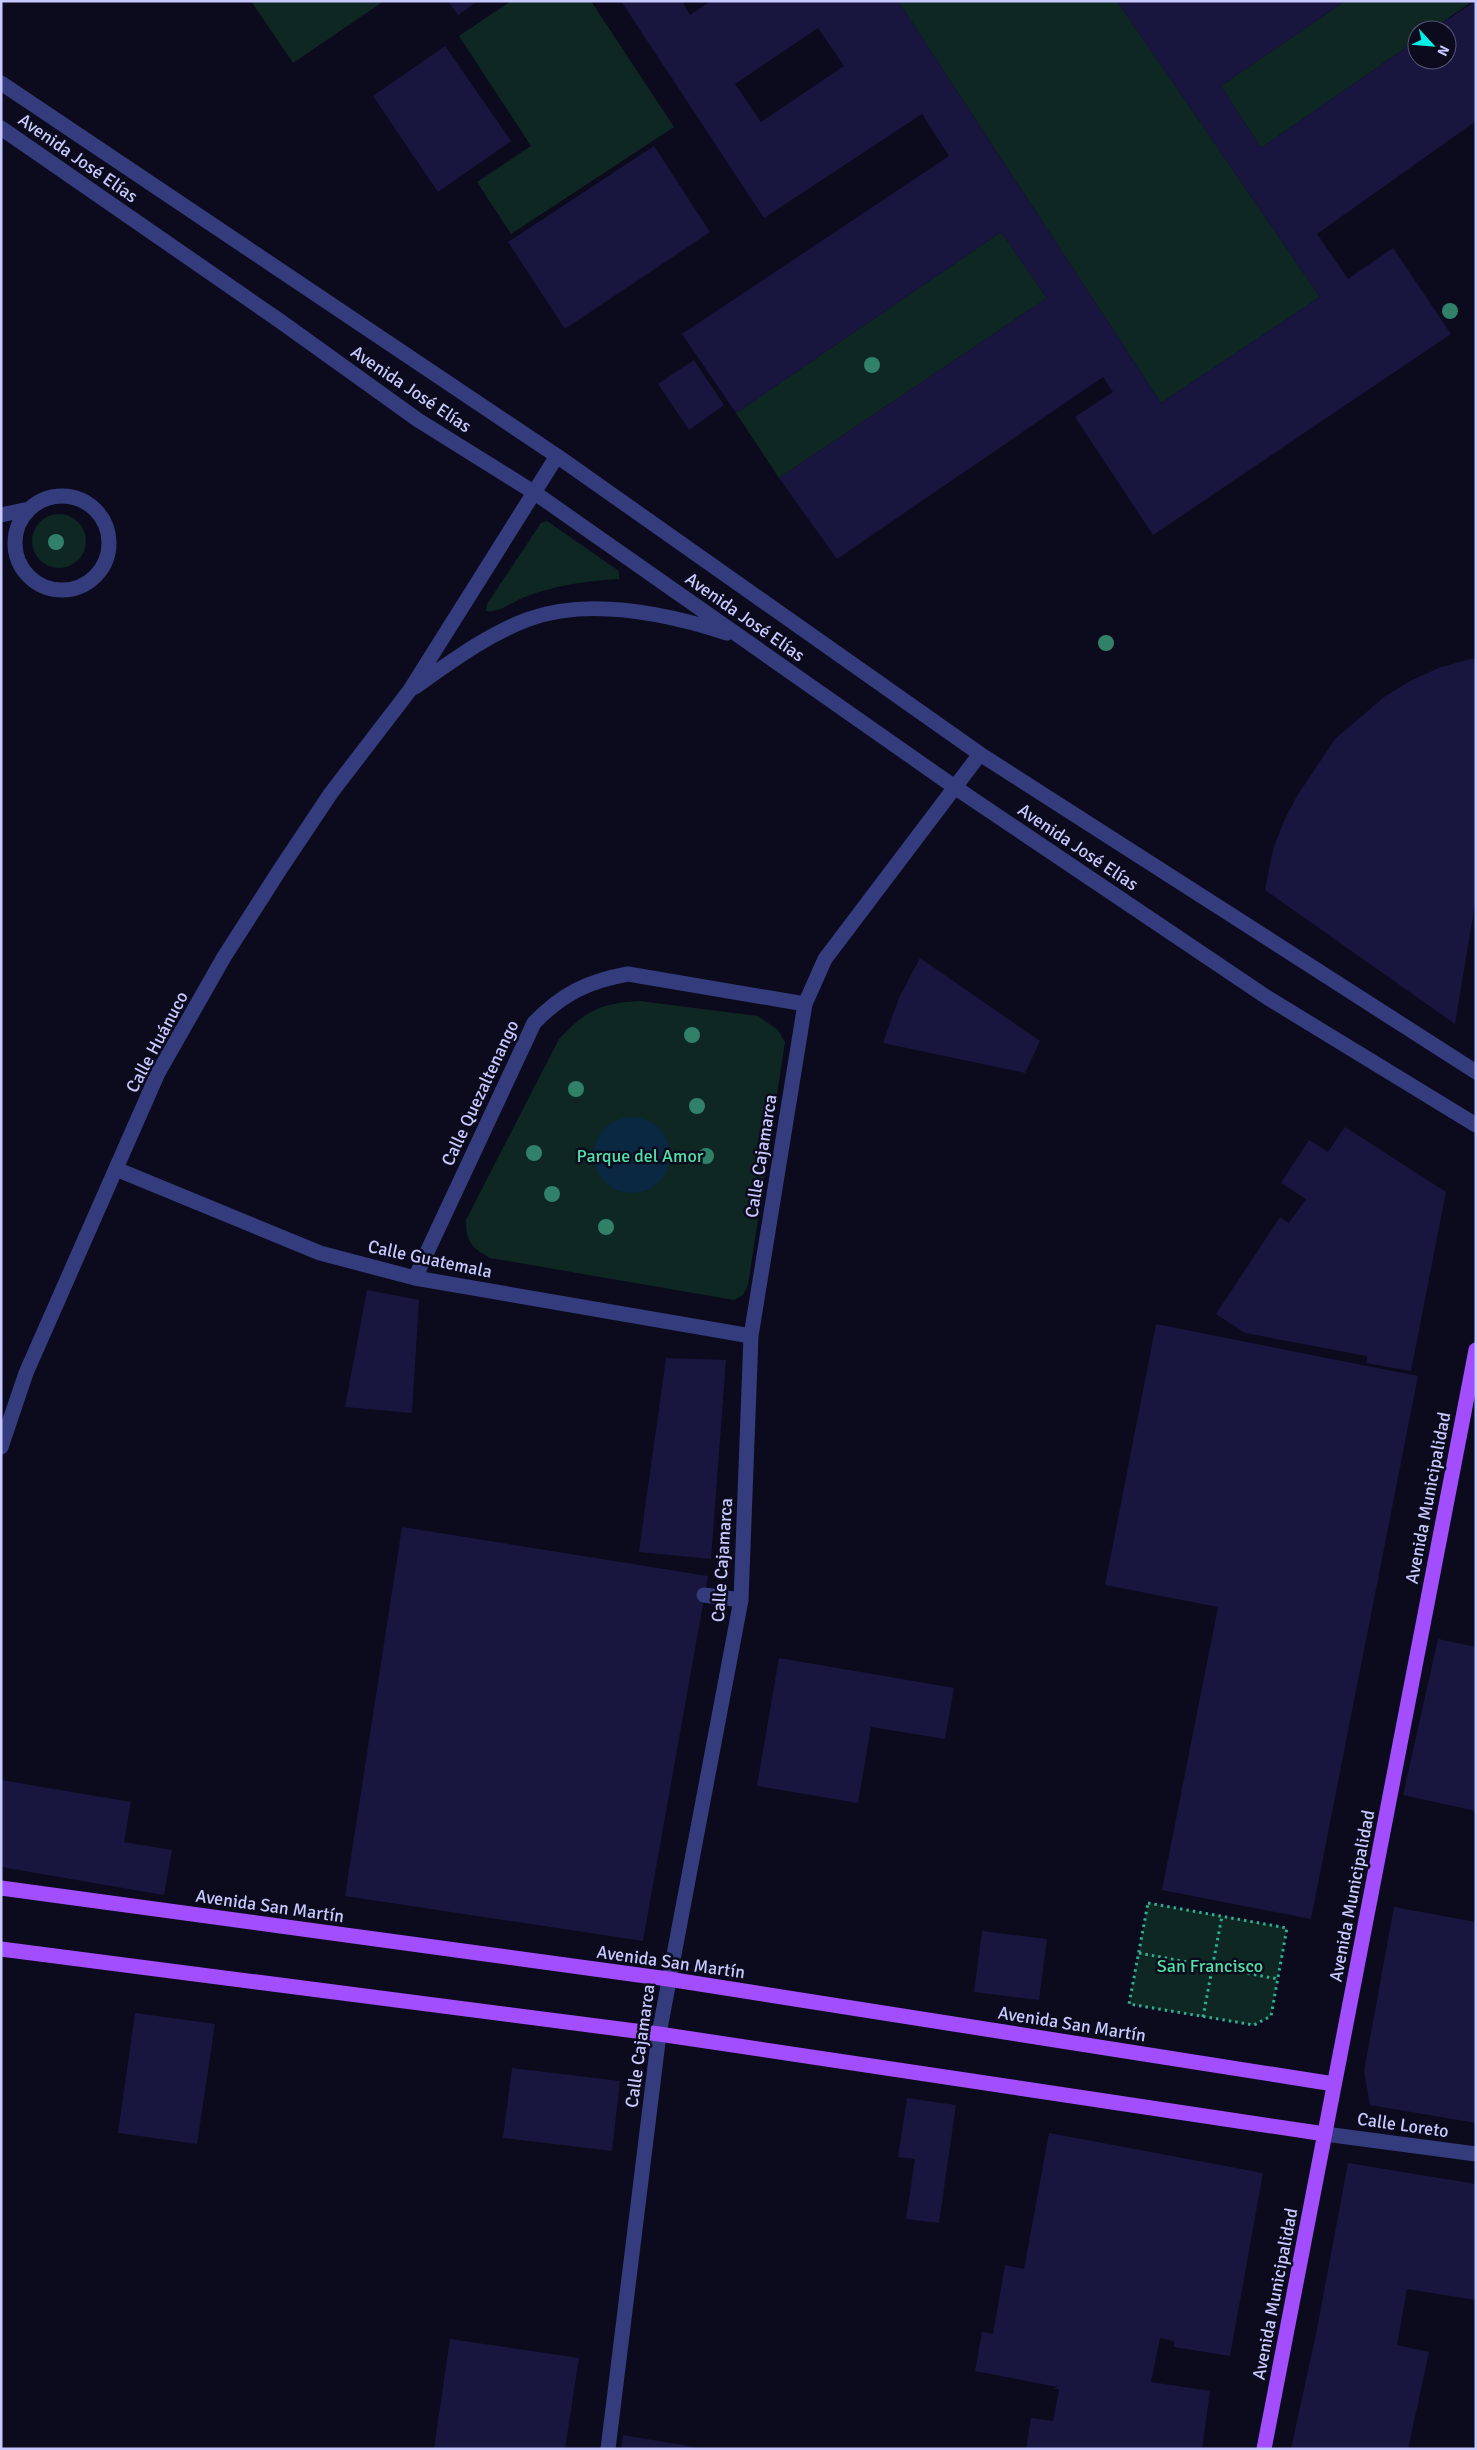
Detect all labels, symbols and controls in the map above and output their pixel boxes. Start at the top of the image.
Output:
north arrow [1407,20,1457,70]
text: N [1433,42,1453,59]
street label: Avenida José Elías [14,109,142,207]
street label: Avenida José Elías [347,341,476,437]
street label: Avenida José Elías [681,568,809,666]
street label: Avenida José Elías [1014,799,1143,895]
street label: Calle Huánuco [121,988,193,1096]
street label: Calle Quezaltenango [437,1017,523,1169]
street label: Calle Cajamarca [740,1093,782,1219]
park label: Parque del Amor [577,1145,704,1167]
street label: Calle Guatemala [366,1235,494,1283]
street label: Avenida Municipalidad [1401,1410,1455,1586]
street label: Calle Cajamarca [707,1497,737,1623]
street label: Avenida Municipalidad [1325,1808,1379,1984]
street label: Avenida San Martín [194,1885,346,1927]
street label: Avenida San Martín [595,1941,747,1983]
park label: San Francisco [1157,1955,1263,1977]
street label: Calle Cajamarca [620,1983,660,2109]
street label: Avenida San Martín [996,2001,1148,2047]
street label: Calle Loreto [1356,2108,1450,2142]
street label: Avenida Municipalidad [1248,2206,1302,2382]

